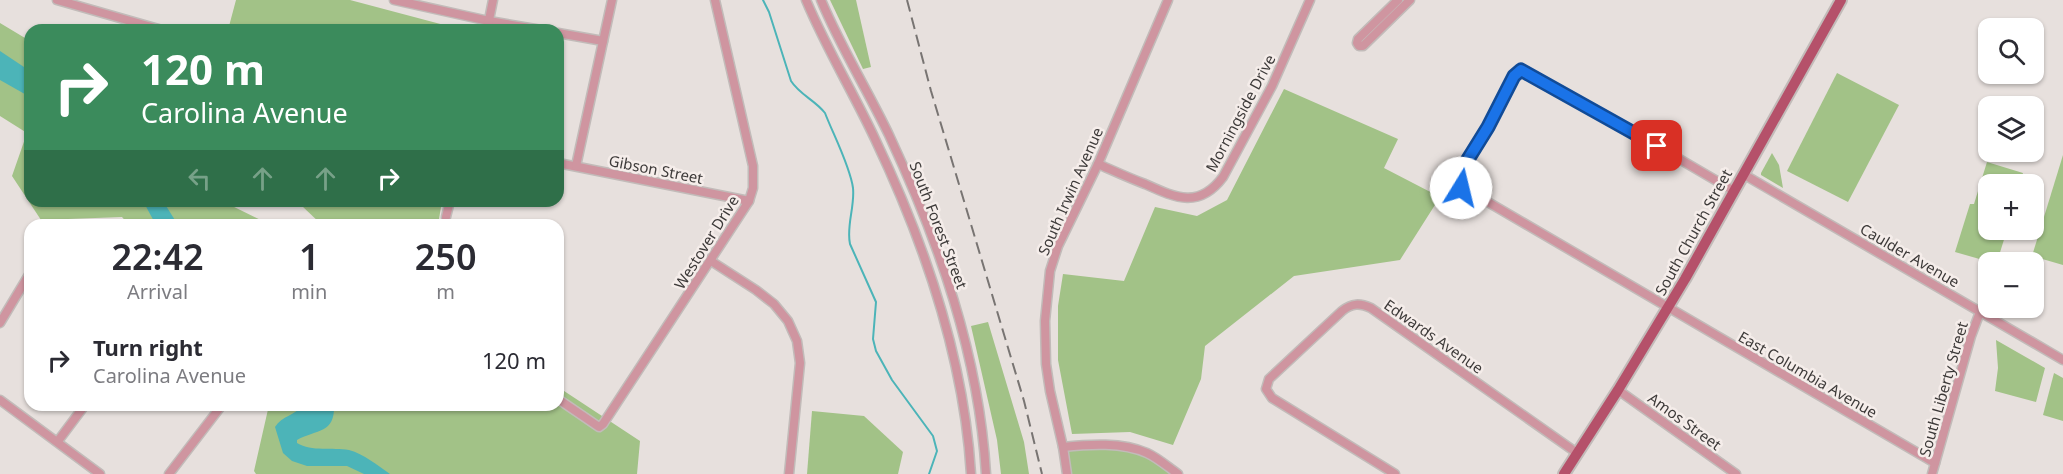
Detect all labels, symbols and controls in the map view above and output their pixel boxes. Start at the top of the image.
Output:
map controls [1978,18,2044,318]
button: search [1978,18,2044,84]
text: 120 m [141,40,265,97]
icon: right [42,48,120,126]
street label: Morningside Drive [1201,51,1279,175]
text: Carolina Avenue [141,94,348,131]
button: layers [1978,96,2044,162]
pin [1631,120,1682,171]
street label: South Irwin Avenue [1033,124,1107,258]
icon: arrive [1640,129,1673,162]
street label: Gibson Street [607,150,705,188]
position arrow [1429,156,1493,220]
street label: South Forest Street [906,159,973,292]
icon: left [183,162,216,195]
icon: ahead [246,162,279,195]
icon: ahead [309,162,342,195]
icon: right [372,162,405,195]
street label: South Church Street [1650,165,1736,299]
button: + [1978,174,2044,240]
street label: Westover Drive [669,191,743,293]
street label: Caulder Avenue [1857,218,1963,292]
text: 22:42 [111,232,204,281]
text: 1 [299,232,320,281]
text: 250 [415,232,477,281]
button: − [1978,252,2044,318]
text: Arrival [127,278,188,305]
text: min [291,278,327,305]
text: m [436,278,455,305]
street label: Edwards Avenue [1380,294,1488,378]
street label: South Liberty Street [1914,319,1972,459]
street label: East Columbia Avenue [1735,326,1881,422]
text: Turn right [93,332,203,362]
icon: right [42,344,75,377]
text: 120 m [482,345,546,375]
text: Carolina Avenue [93,362,246,389]
street label: Amos Street [1644,388,1726,455]

